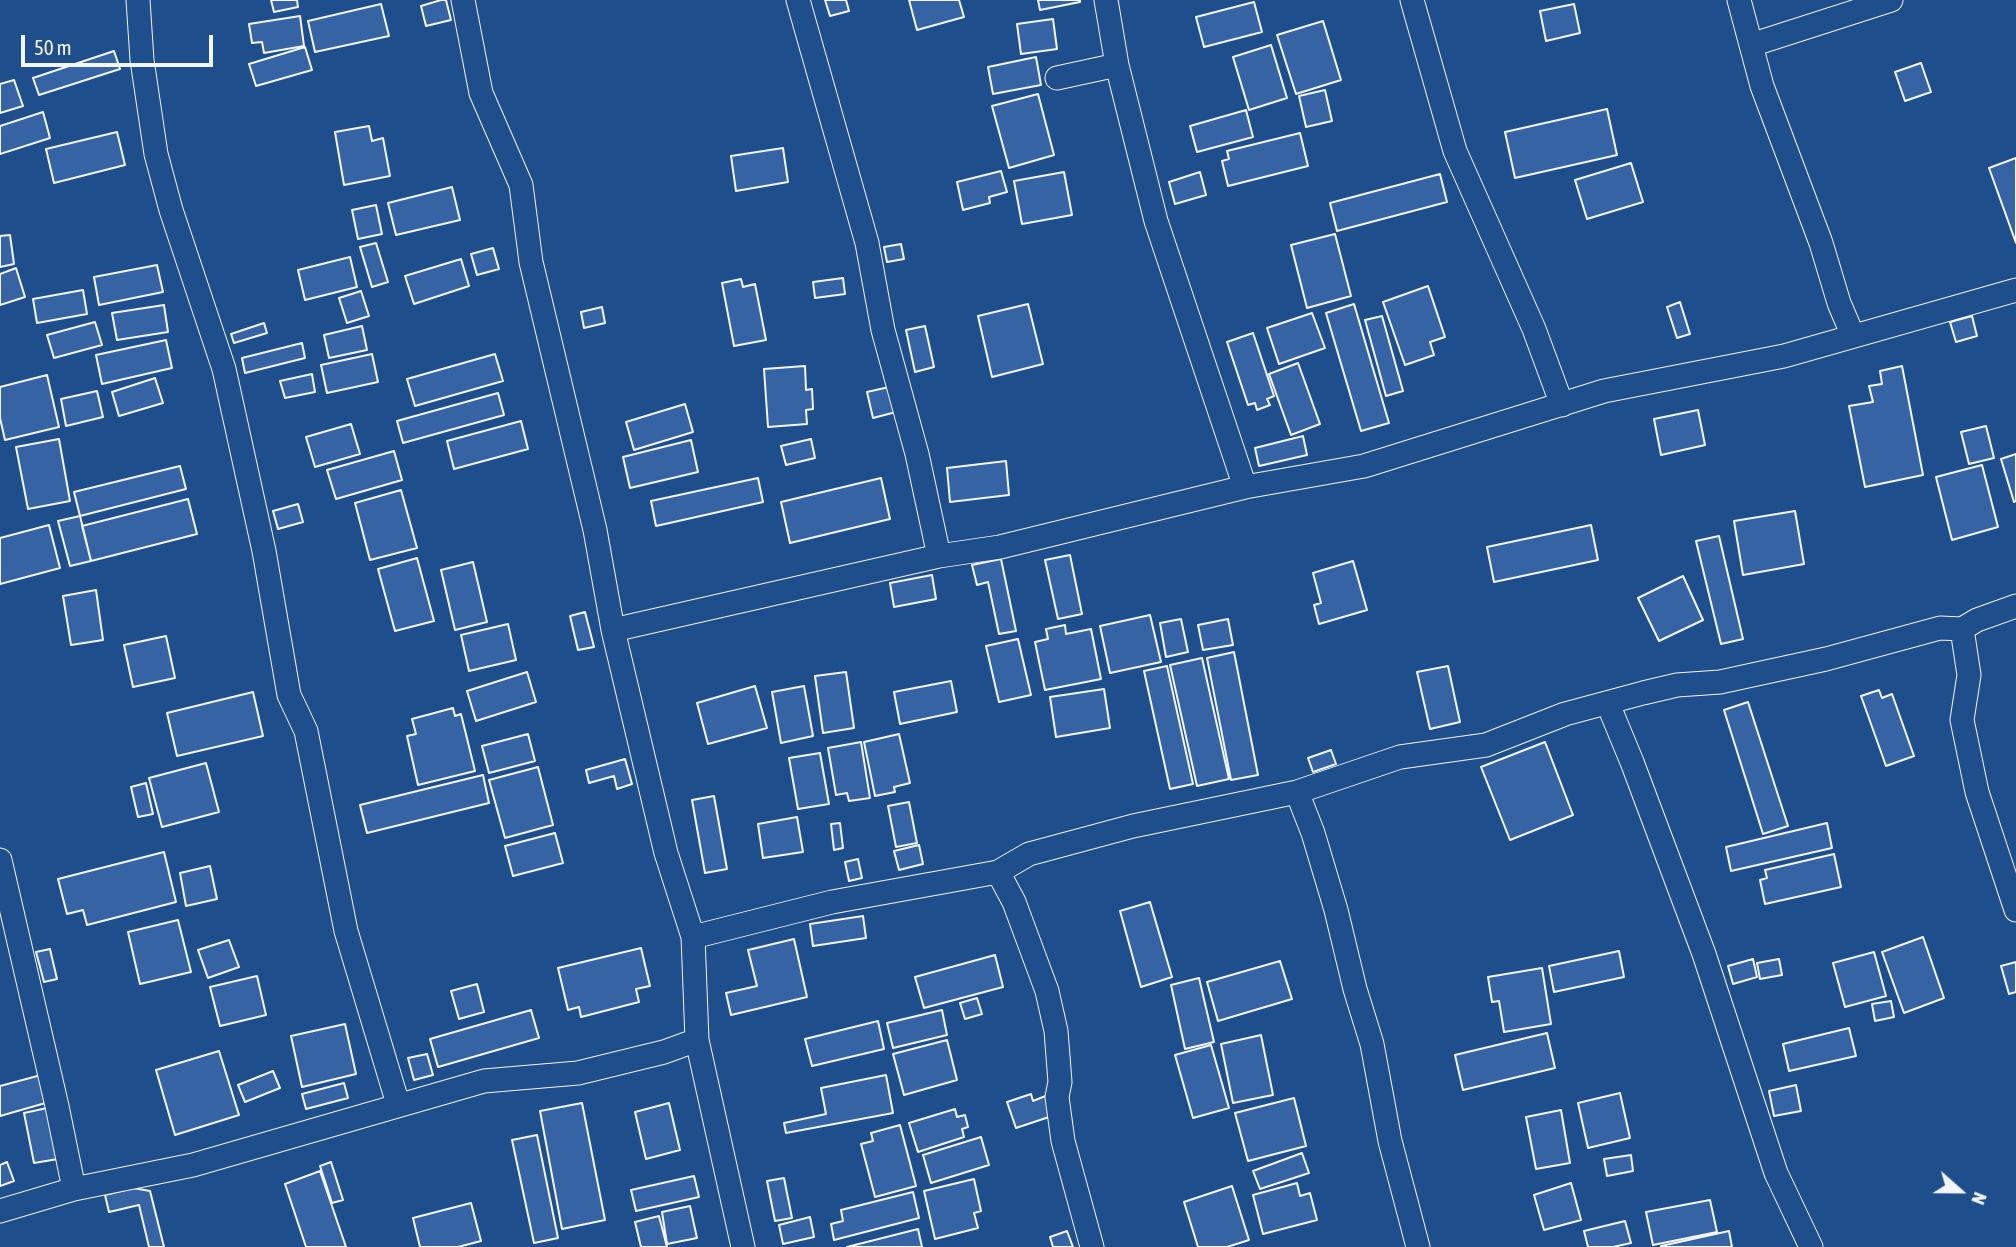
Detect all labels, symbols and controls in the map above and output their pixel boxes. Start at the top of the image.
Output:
scale bar [24,21,217,65]
text: 50 m [34,35,72,59]
north arrow [1925,1156,1995,1226]
text: N [1967,1189,1992,1208]

